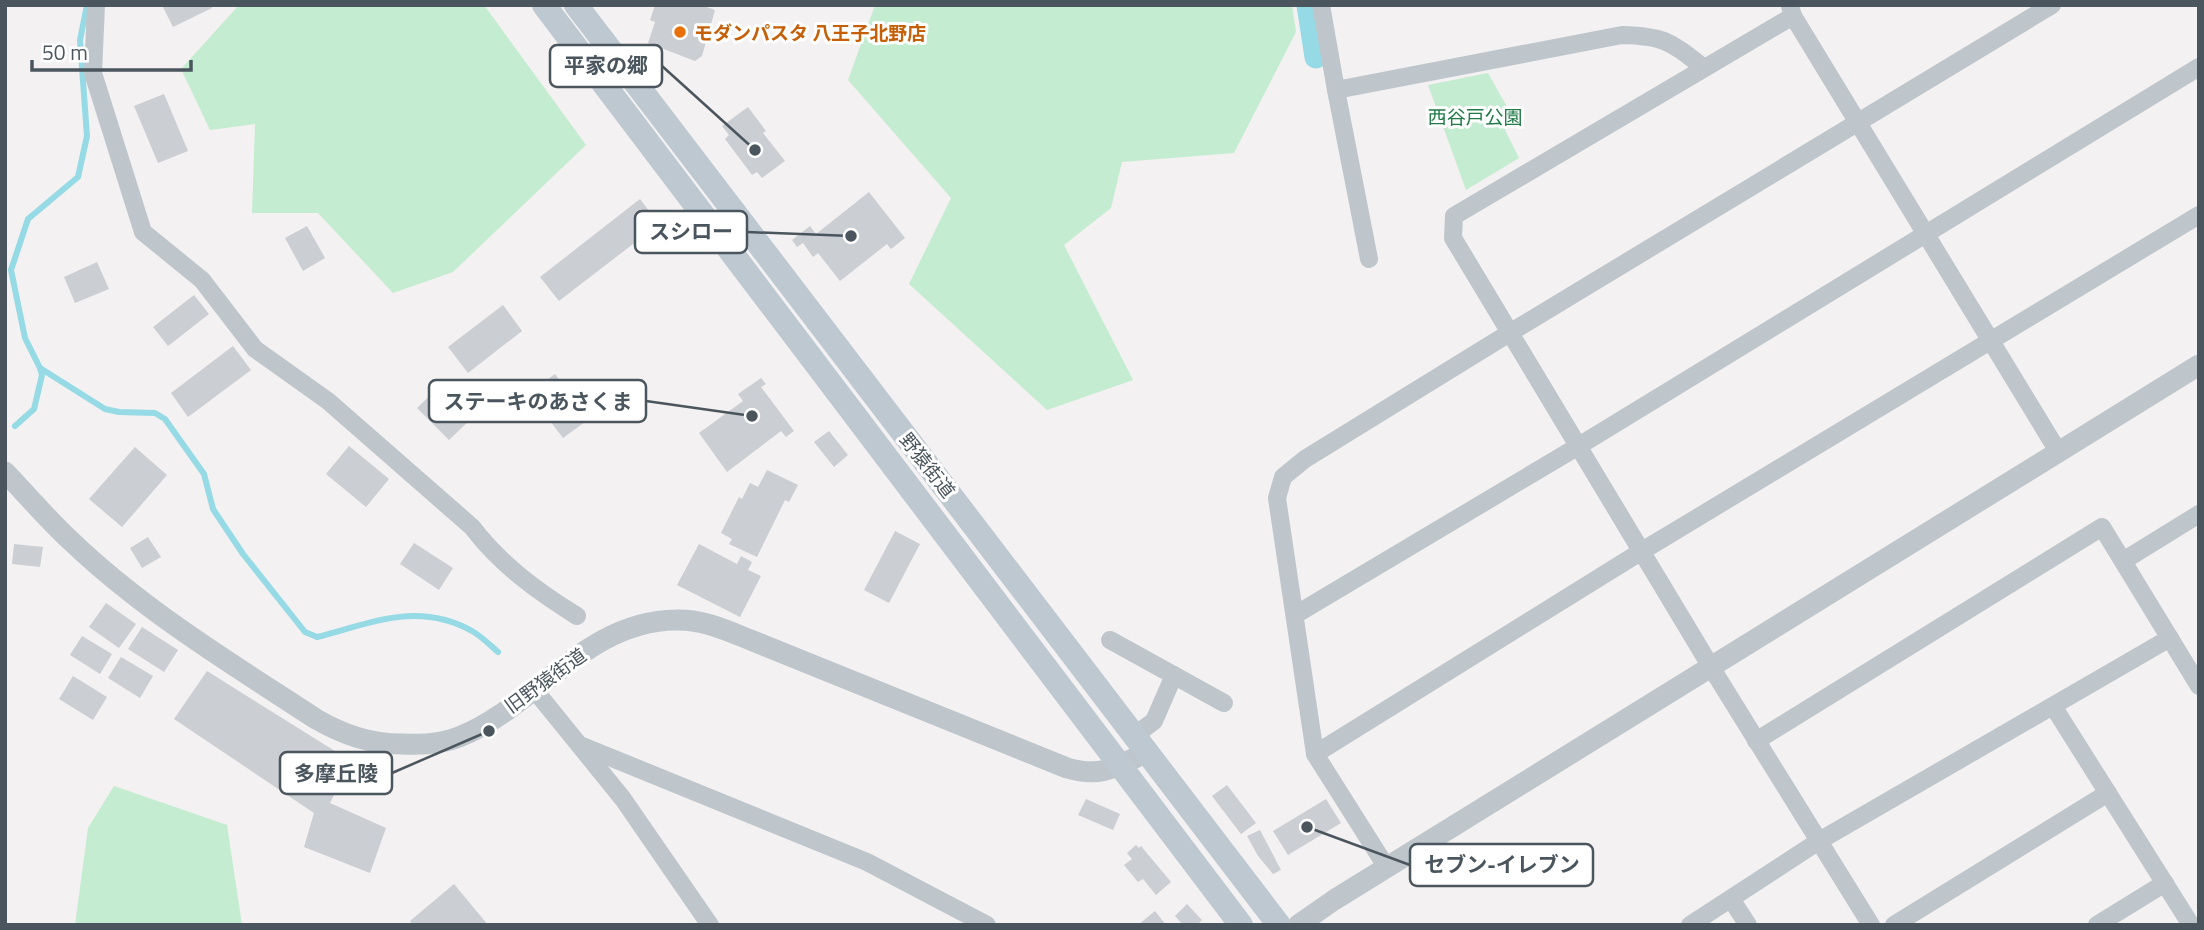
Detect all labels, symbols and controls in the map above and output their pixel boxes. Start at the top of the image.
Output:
place label: モダンパスタ 八王子北野店 [694,18,926,47]
marker: モダンパスタ 八王子北野店 [672,24,688,40]
scale bar [32,28,191,72]
text: 50 m [42,36,88,68]
callout: 平家の郷 [550,45,662,87]
text: 平家の郷 [564,49,648,81]
park label: 西谷戸公園 [1427,102,1523,131]
callout: スシロー [635,211,747,253]
text: スシロー [649,215,733,247]
callout: ステーキのあさくま [429,380,646,422]
text: ステーキのあさくま [444,385,633,417]
street label: 野猿街道 [893,426,963,504]
street label: 旧野猿街道 [498,640,592,720]
callout: 多摩丘陵 [280,752,392,794]
text: 多摩丘陵 [294,757,378,789]
callout: セブン-イレブン [1410,844,1593,886]
text: セブン-イレブン [1424,848,1580,880]

